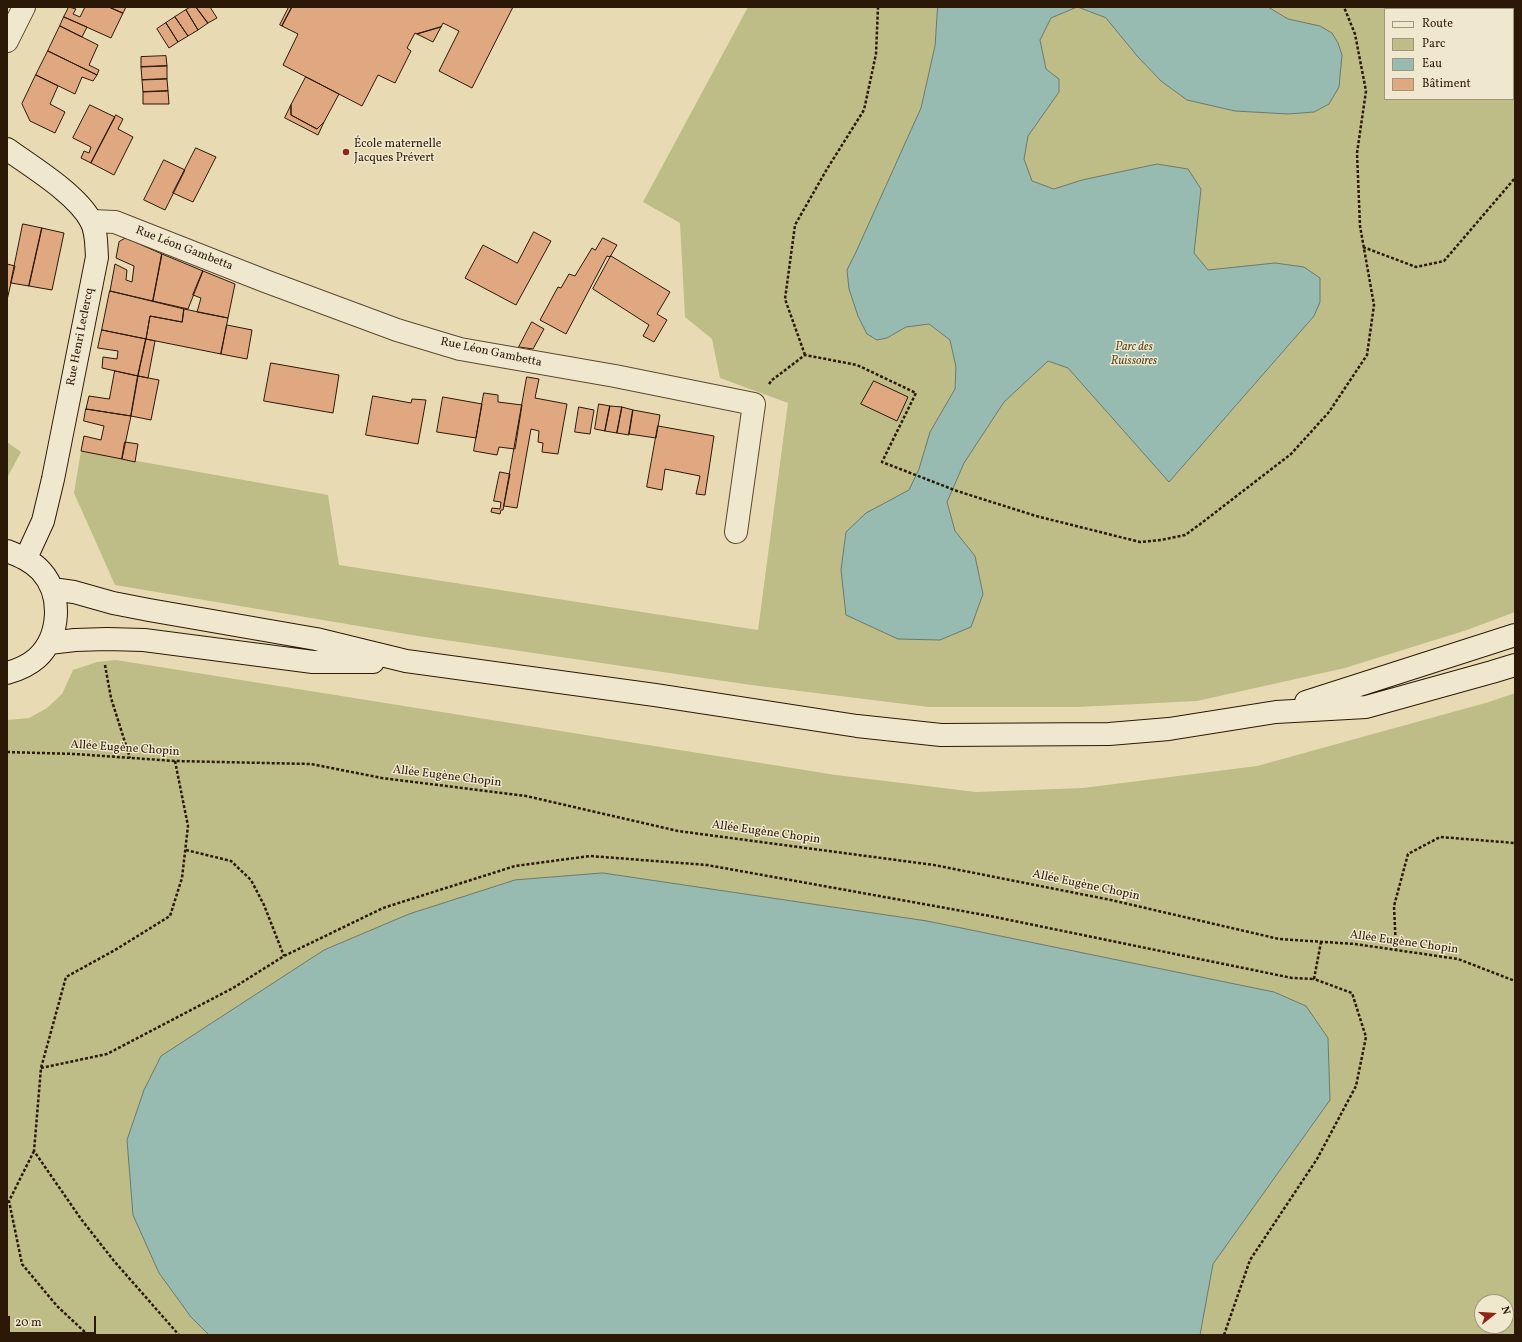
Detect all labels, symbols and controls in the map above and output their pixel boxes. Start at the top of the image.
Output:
legend [1384,8,1514,100]
text: Route [1422,16,1453,32]
text: Parc [1422,36,1445,52]
text: Eau [1422,56,1442,72]
text: Bâtiment [1422,76,1471,92]
place label: École maternelle Jacques Prévert [354,138,441,166]
marker: École maternelle Jacques Prévert [341,147,351,157]
street label: Rue Léon Gambetta [133,224,235,274]
street label: Rue Henri Leclercq [64,287,98,387]
street label: Rue Léon Gambetta [439,335,543,371]
park label: Parc des Ruissoires [1111,341,1157,369]
street label: Allée Eugène Chopin [70,738,180,760]
street label: Allée Eugène Chopin [392,763,502,791]
street label: Allée Eugène Chopin [711,818,821,848]
street label: Allée Eugène Chopin [1031,868,1141,904]
street label: Allée Eugène Chopin [1349,928,1459,958]
north arrow [1474,1294,1514,1334]
text: N [1497,1305,1513,1317]
scale bar [10,1308,98,1334]
text: 20 m [15,1315,42,1331]

